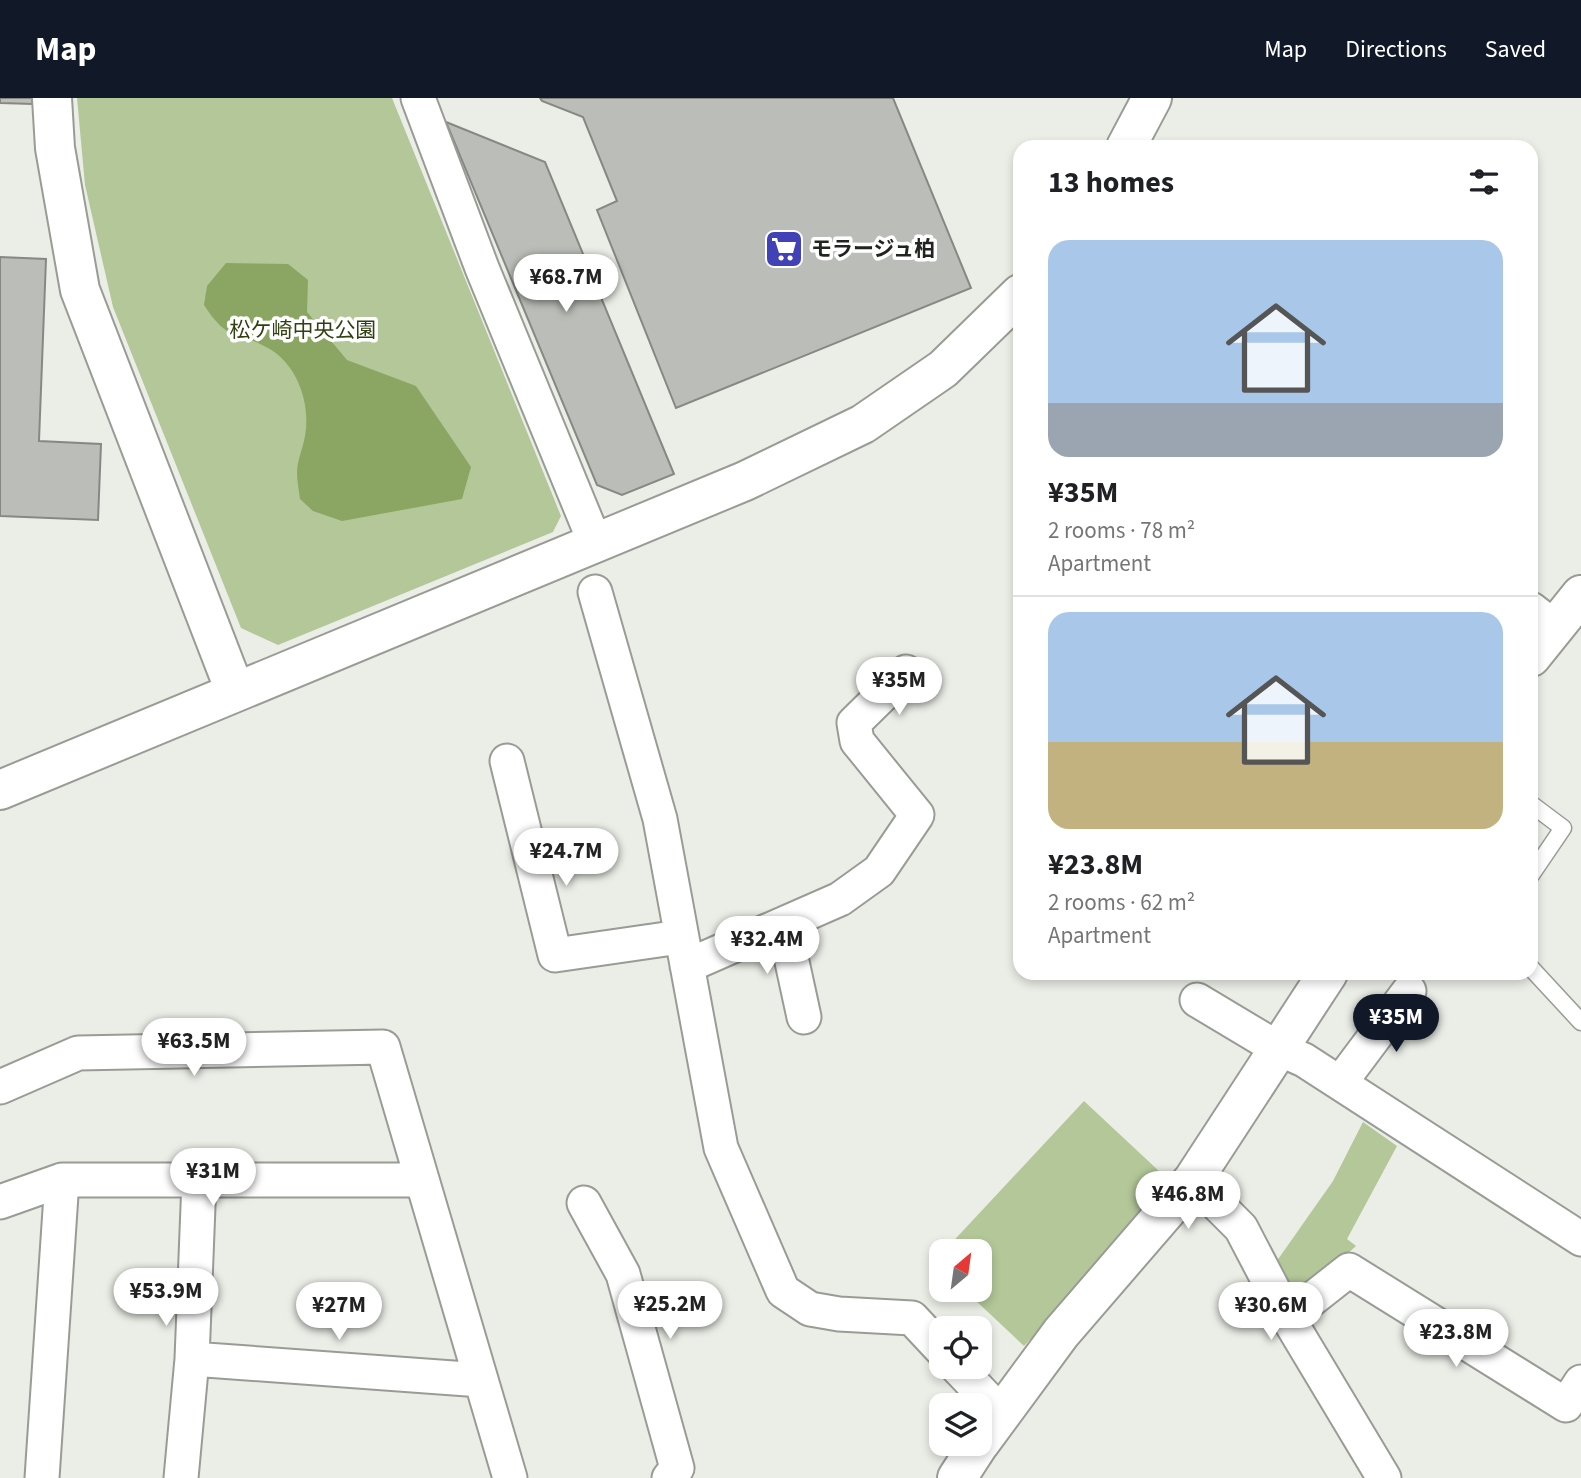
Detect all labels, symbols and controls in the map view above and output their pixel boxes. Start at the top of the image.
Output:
text: Map [35,26,96,73]
text: Map [1264,32,1307,67]
text: Directions [1345,32,1447,67]
text: Saved [1485,32,1546,67]
text: 13 homes [1048,161,1174,204]
icon: filters [1465,163,1503,201]
supermarket icon: モラージュ柏 [763,228,805,270]
place label: モラージュ柏 [811,234,935,264]
pin: ¥68.7M [509,254,623,314]
text: ¥68.7M [529,260,603,293]
icon: home [1213,285,1339,411]
park label: 松ケ崎中央公園 [230,315,377,345]
text: ¥35M [1048,471,1118,514]
text: 2 rooms · 78 m² [1048,514,1195,547]
text: Apartment [1048,547,1151,580]
icon: home [1213,657,1339,783]
pin: ¥35M [858,658,940,717]
text: ¥35M [872,663,926,696]
pin: ¥24.7M [509,828,623,888]
text: ¥24.7M [529,834,603,867]
text: ¥23.8M [1048,843,1143,886]
text: 2 rooms · 62 m² [1048,886,1195,919]
pin: ¥32.4M [710,916,824,976]
text: Apartment [1048,919,1151,952]
text: ¥32.4M [730,922,804,955]
pin: ¥35M [1355,995,1437,1054]
text: ¥35M [1369,1000,1423,1033]
pin: ¥63.5M [137,1018,251,1078]
text: ¥63.5M [157,1024,231,1057]
pin: ¥31M [172,1148,254,1208]
text: ¥31M [186,1154,240,1187]
pin: ¥46.8M [1131,1172,1245,1231]
text: ¥46.8M [1151,1177,1225,1210]
north arrow [929,1239,992,1302]
map controls [929,1239,992,1456]
pin: ¥53.9M [109,1268,223,1328]
text: ¥53.9M [129,1274,203,1307]
pin: ¥27M [298,1282,380,1342]
pin: ¥25.2M [613,1282,727,1341]
pin: ¥30.6M [1214,1282,1328,1342]
text: ¥25.2M [633,1287,707,1320]
text: ¥27M [312,1288,366,1321]
text: ¥30.6M [1234,1288,1308,1321]
pin: ¥23.8M [1399,1310,1513,1369]
text: ¥23.8M [1419,1315,1493,1348]
button: locate [929,1316,992,1379]
button: layers [929,1393,992,1456]

